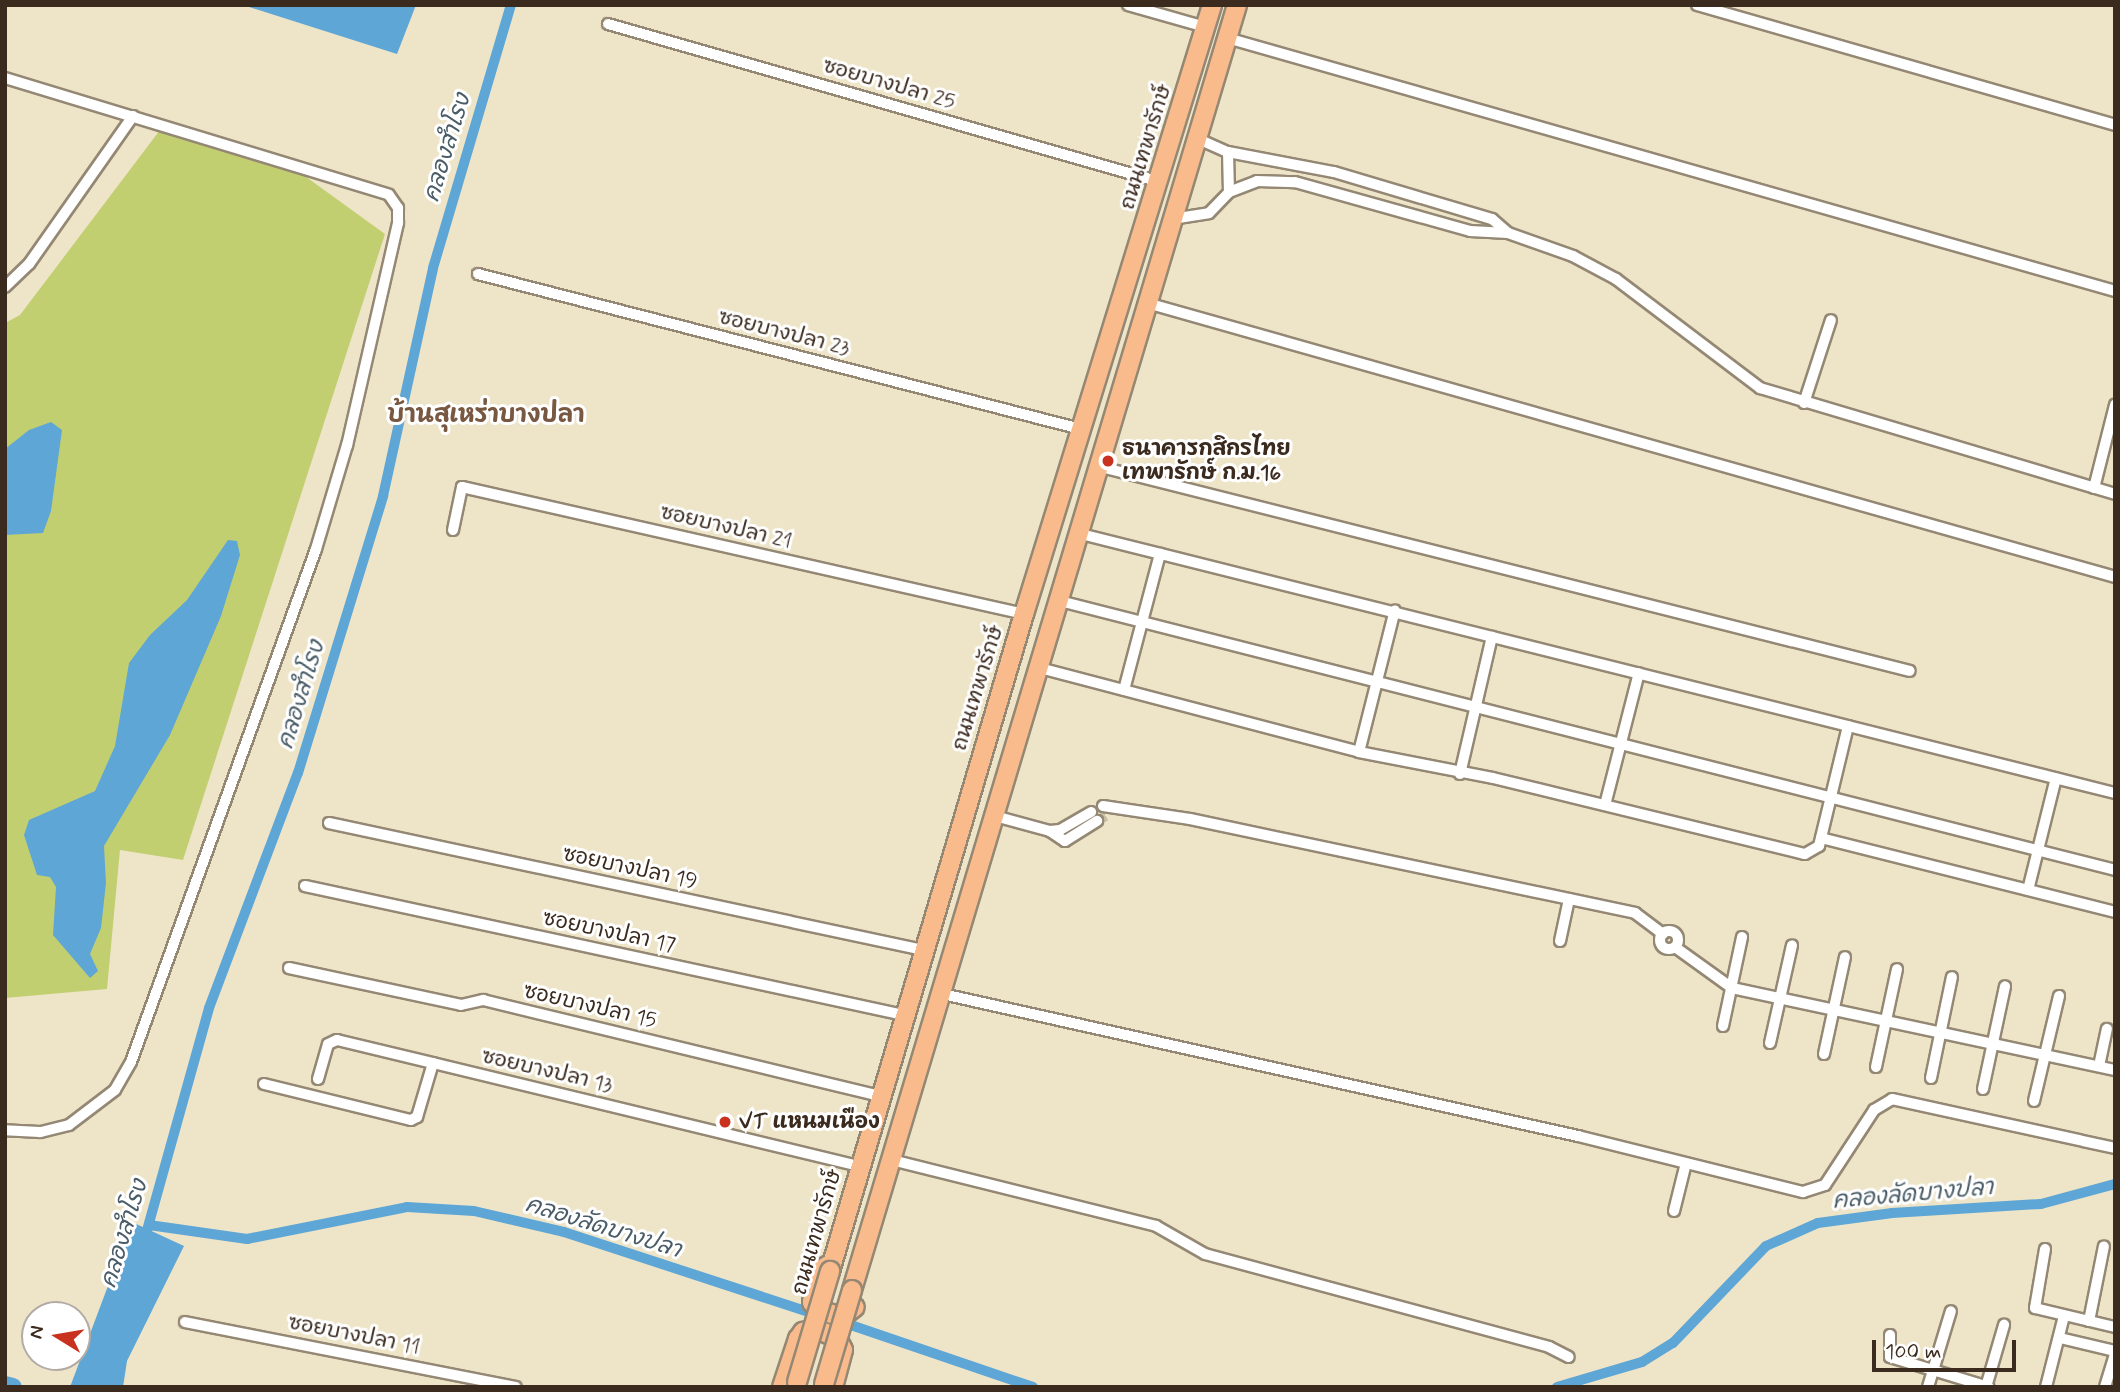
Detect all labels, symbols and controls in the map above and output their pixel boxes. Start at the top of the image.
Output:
street label: ซอยบางปลา 25 [820,53,958,115]
street label: ถนนเทพารักษ์ [1115,81,1177,213]
water label: คลองสำโรง [419,91,477,205]
street label: ซอยบางปลา 23 [716,305,852,361]
district label: บ้านสุเหร่าบางปลา [388,402,584,430]
place label: ธนาคารกสิกรไทย เทพารักษ์ ก.ม.16 [1122,436,1291,486]
marker: ธนาคารกสิกรไทย เทพารักษ์ ก.ม.16 [1100,453,1116,469]
street label: ซอยบางปลา 21 [658,500,794,554]
street label: ถนนเทพารักษ์ [947,622,1009,754]
water label: คลองสำโรง [273,638,331,752]
street label: ซอยบางปลา 19 [560,841,700,895]
street label: ซอยบางปลา 17 [540,906,678,958]
street label: ซอยบางปลา 15 [521,978,659,1034]
street label: ซอยบางปลา 13 [479,1044,615,1098]
place label: VT แหนมเนือง [739,1109,880,1135]
marker: VT แหนมเนือง [717,1114,733,1130]
street label: ถนนเทพารักษ์ [787,1166,847,1298]
water label: คลองลัดบางปลา [1832,1174,1994,1216]
water label: คลองสำโรง [96,1177,154,1291]
water label: คลองลัดบางปลา [522,1191,684,1265]
north arrow [21,1301,91,1371]
street label: ซอยบางปลา 11 [286,1310,422,1360]
text: N [23,1324,50,1341]
scale bar [1875,1326,2018,1370]
text: 100 m [1885,1338,1941,1366]

